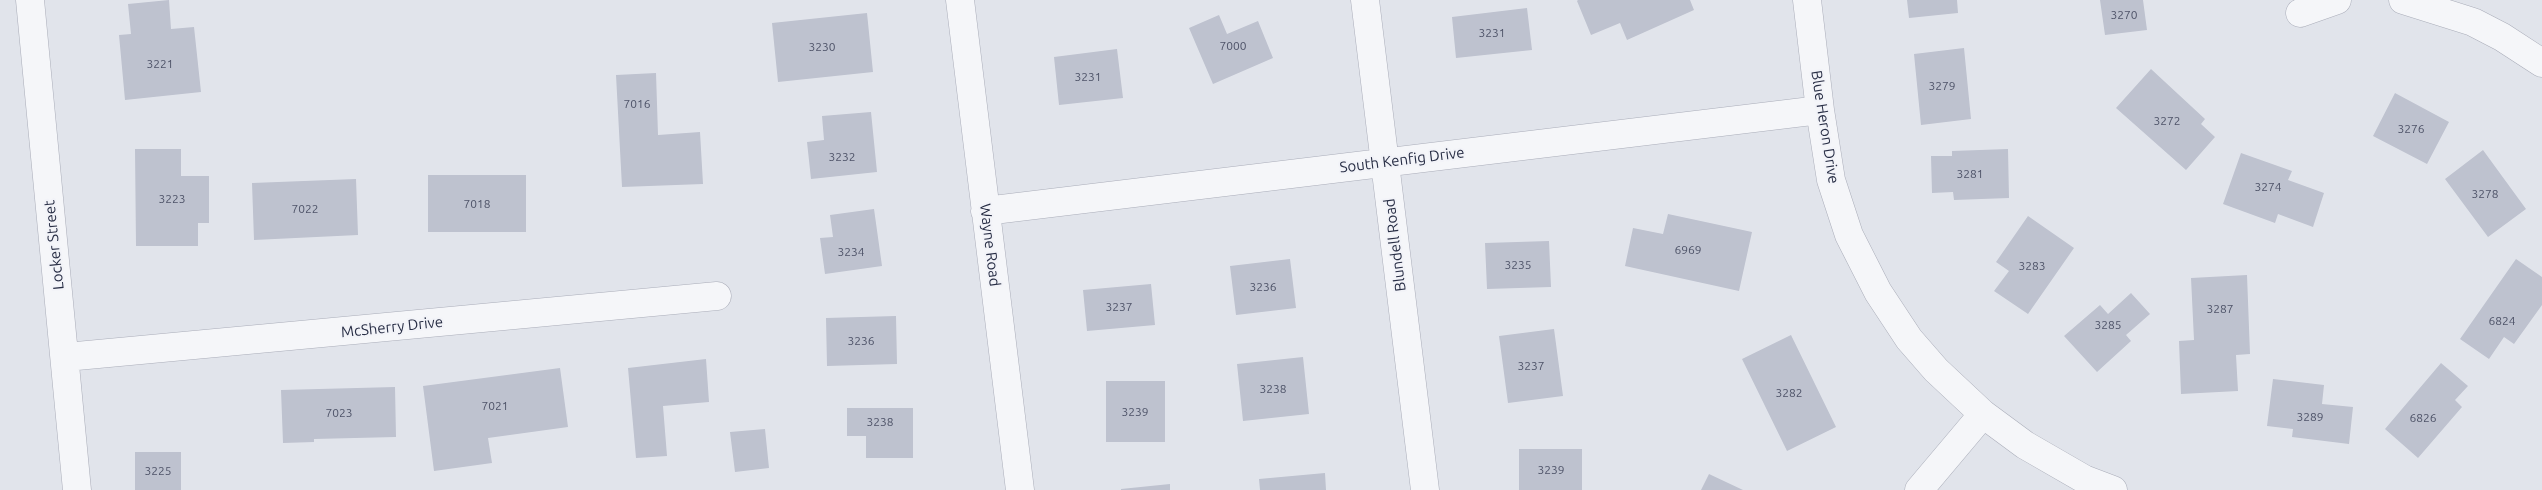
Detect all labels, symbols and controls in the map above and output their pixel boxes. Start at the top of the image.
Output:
house number: 3270 [2110,8,2138,22]
house number: 3231 [1478,26,1506,40]
house number: 7000 [1219,39,1247,53]
house number: 3230 [808,40,836,54]
house number: 3221 [146,57,174,71]
street label: Blue Heron Drive [1807,69,1843,185]
house number: 3231 [1074,70,1102,84]
house number: 3279 [1928,79,1956,93]
house number: 7016 [623,97,651,111]
house number: 3272 [2153,114,2181,128]
house number: 3276 [2397,122,2425,136]
street label: South Kenfig Drive [1338,143,1466,177]
house number: 3232 [828,150,856,164]
house number: 3281 [1956,167,1984,181]
house number: 3274 [2254,180,2282,194]
house number: 3278 [2471,187,2499,201]
house number: 3223 [158,192,186,206]
house number: 7018 [463,197,491,211]
street label: Blundell Road [1380,197,1410,293]
street label: Locker Street [40,199,68,291]
house number: 7022 [291,202,319,216]
street label: Wayne Road [976,203,1004,287]
house number: 6969 [1674,243,1702,257]
house number: 3234 [837,245,865,259]
house number: 3235 [1504,258,1532,272]
house number: 3283 [2018,259,2046,273]
house number: 3236 [1249,280,1277,294]
house number: 3237 [1105,300,1133,314]
house number: 3287 [2206,302,2234,316]
street label: McSherry Drive [340,313,444,341]
house number: 6824 [2488,314,2516,328]
house number: 3285 [2094,318,2122,332]
house number: 3236 [847,334,875,348]
house number: 3237 [1517,359,1545,373]
house number: 3238 [1259,382,1287,396]
house number: 3282 [1775,386,1803,400]
house number: 7021 [481,399,509,413]
house number: 3239 [1121,405,1149,419]
house number: 7023 [325,406,353,420]
house number: 3289 [2296,410,2324,424]
house number: 6826 [2409,411,2437,425]
house number: 3238 [866,415,894,429]
house number: 3239 [1537,463,1565,477]
house number: 3225 [144,464,172,478]

